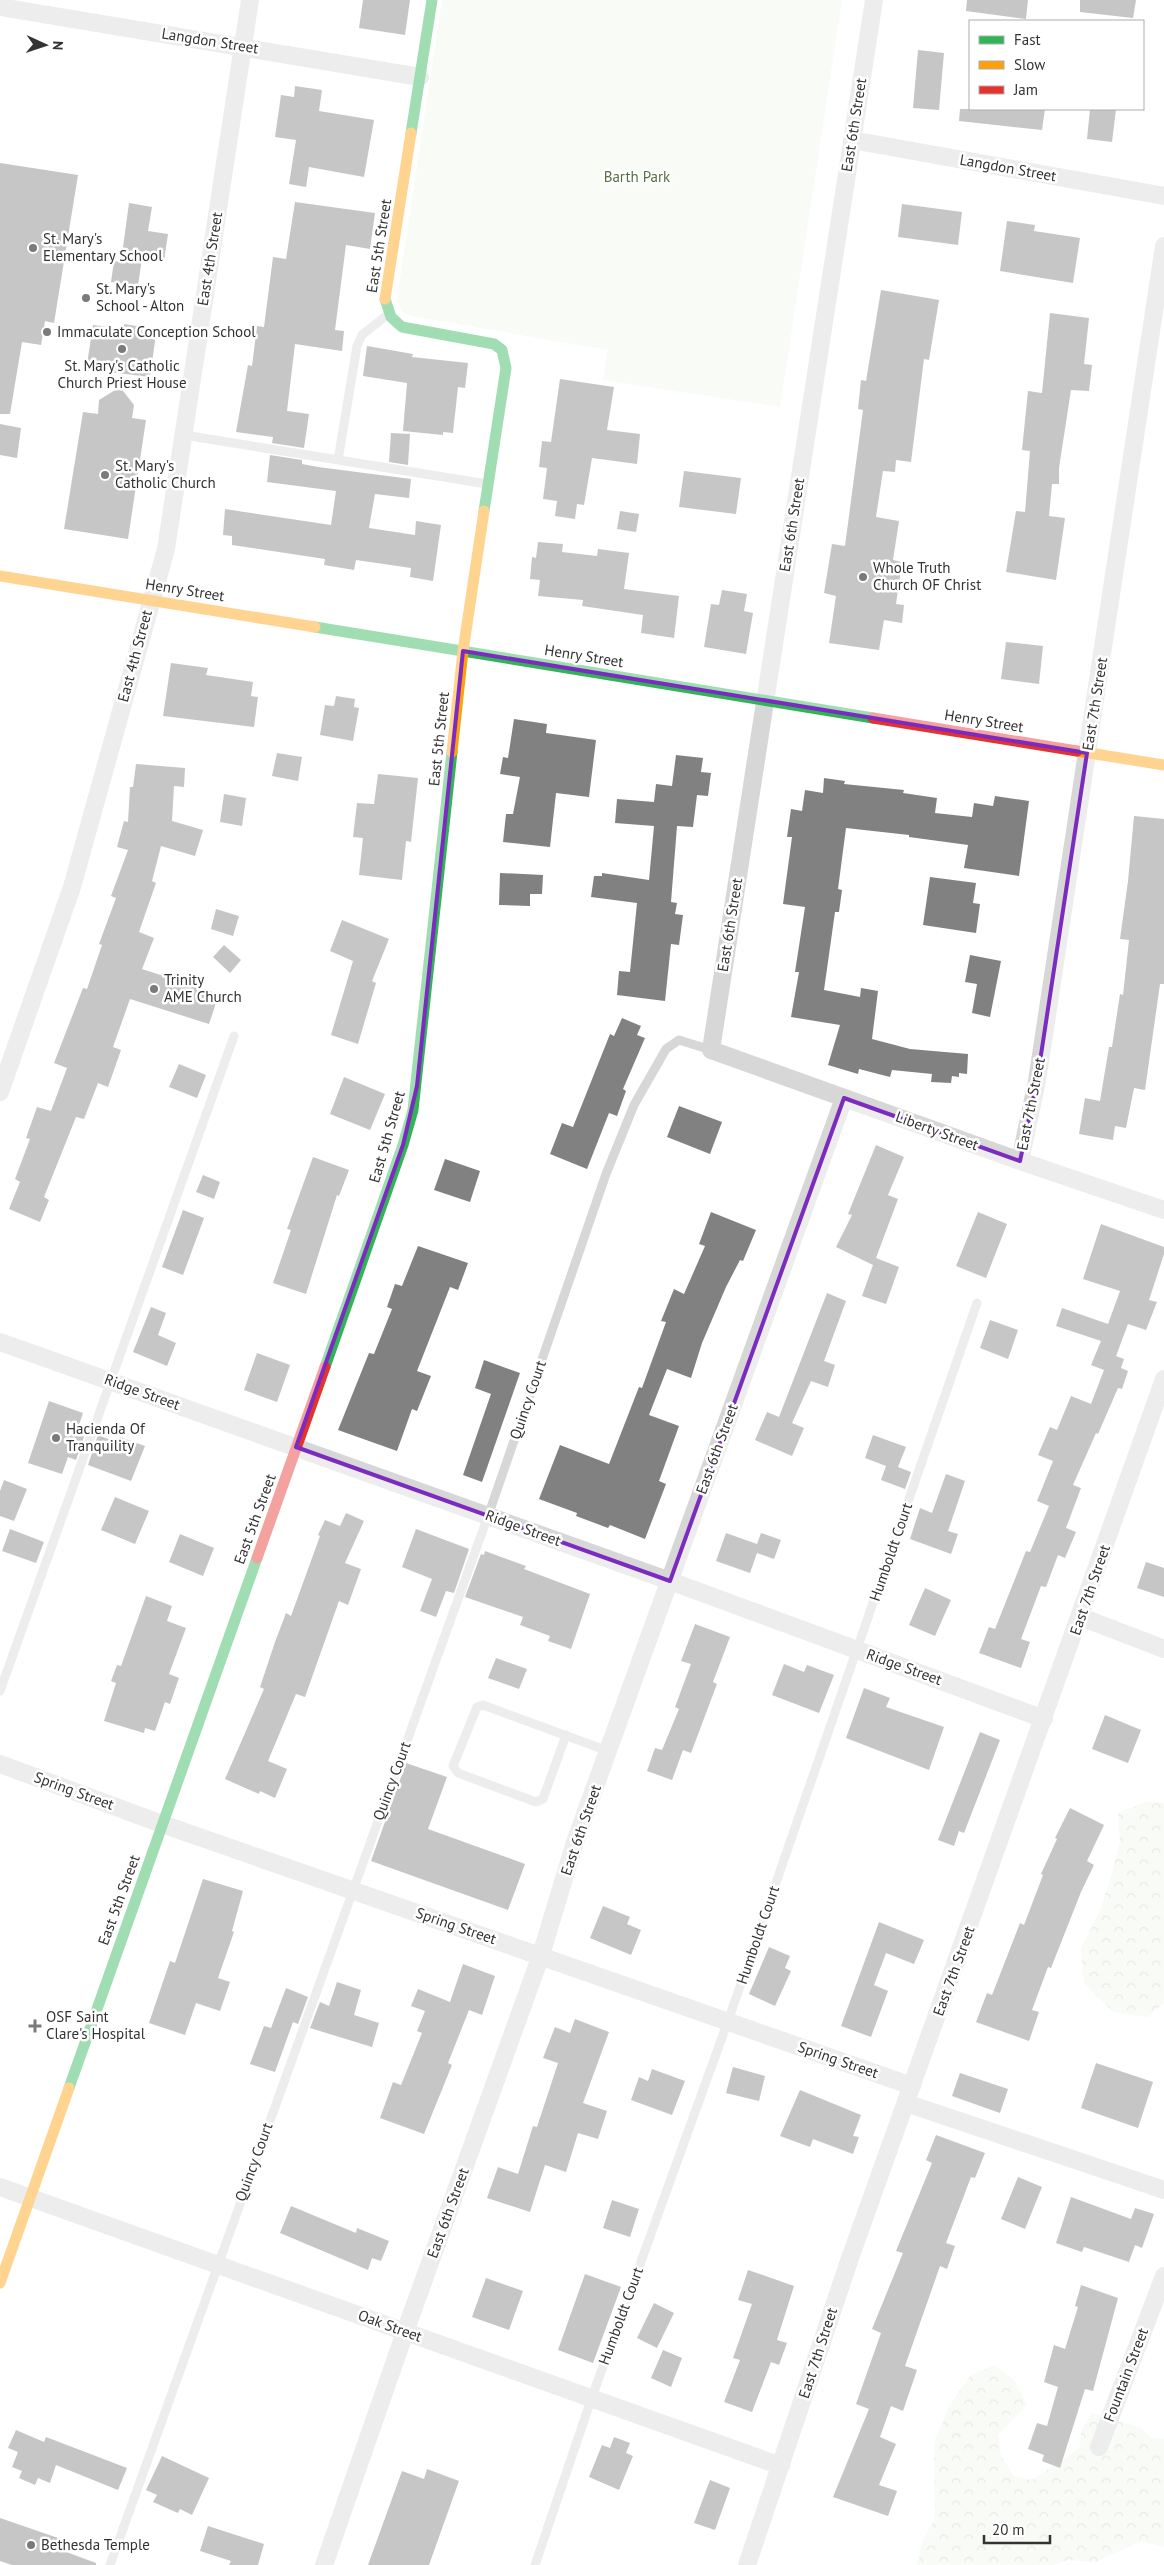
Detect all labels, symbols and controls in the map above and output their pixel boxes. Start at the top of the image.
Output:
north arrow [20,20,70,70]
legend [969,20,1144,110]
street label: Langdon Street [160,23,260,58]
text: Fast [1014,30,1041,49]
text: N [49,41,67,51]
text: Slow [1014,55,1045,74]
street label: East 6th Street [837,77,870,173]
text: Jam [1013,80,1038,99]
street label: Langdon Street [958,150,1058,185]
park label: Barth Park [604,167,671,186]
street label: East 5th Street [362,198,395,294]
street label: East 4th Street [193,211,226,307]
place label: St. Mary's Elementary School [43,229,163,265]
marker: St. Mary's Elementary School [27,242,39,254]
place label: St. Mary's School - Alton [96,279,184,315]
marker: St. Mary's School - Alton [80,292,92,304]
place label: Immaculate Conception School [57,322,256,341]
marker: Immaculate Conception School [41,326,53,338]
marker: St. Mary's Catholic Church Priest House [116,343,128,355]
place label: St. Mary's Catholic Church Priest House [57,356,187,392]
place label: St. Mary's Catholic Church [115,456,216,492]
marker: St. Mary's Catholic Church [99,469,111,481]
street label: East 6th Street [775,477,808,573]
place label: Whole Truth Church OF Christ [873,558,981,594]
marker: Whole Truth Church OF Christ [857,571,869,583]
street label: Henry Street [144,574,226,605]
street label: East 4th Street [113,608,156,704]
street label: Henry Street [543,640,625,671]
street label: East 7th Street [1078,656,1111,752]
street label: East 5th Street [424,691,453,787]
street label: Henry Street [943,705,1025,736]
street label: East 6th Street [713,877,746,973]
place label: Trinity AME Church [164,970,242,1006]
marker: Trinity AME Church [148,983,160,995]
street label: East 7th Street [1012,1056,1049,1152]
street label: East 5th Street [364,1089,409,1185]
street label: Liberty Street [893,1107,981,1154]
street label: Quincy Court [505,1358,550,1442]
street label: Ridge Street [102,1369,183,1414]
street label: East 6th Street [691,1401,742,1497]
place label: Hacienda Of Tranquility [66,1419,146,1455]
marker: Hacienda Of Tranquility [50,1432,62,1444]
street label: East 5th Street [229,1471,280,1567]
street label: Humboldt Court [865,1500,916,1604]
street label: Ridge Street [483,1505,564,1550]
street label: East 7th Street [1065,1542,1114,1638]
street label: Ridge Street [864,1644,945,1689]
street label: Quincy Court [369,1739,415,1823]
street label: Spring Street [32,1767,117,1814]
street label: East 6th Street [556,1782,605,1878]
street label: East 5th Street [93,1852,144,1948]
street label: Humboldt Court [732,1883,783,1987]
street label: Spring Street [413,1903,499,1948]
street label: East 7th Street [928,1923,979,2018]
place label: OSF Saint Clare's Hospital [46,2007,146,2043]
marker: OSF Saint Clare's Hospital [28,2019,42,2033]
street label: Spring Street [795,2037,881,2082]
street label: Quincy Court [231,2120,277,2204]
street label: East 6th Street [422,2165,473,2261]
street label: Humboldt Court [594,2264,647,2367]
street label: Oak Street [356,2305,425,2346]
street label: East 7th Street [794,2305,841,2401]
street label: Fountain Street [1099,2325,1152,2425]
scale bar [984,2512,1050,2544]
text: 20 m [992,2520,1025,2539]
place label: Bethesda Temple [41,2535,150,2554]
marker: Bethesda Temple [25,2539,37,2551]

